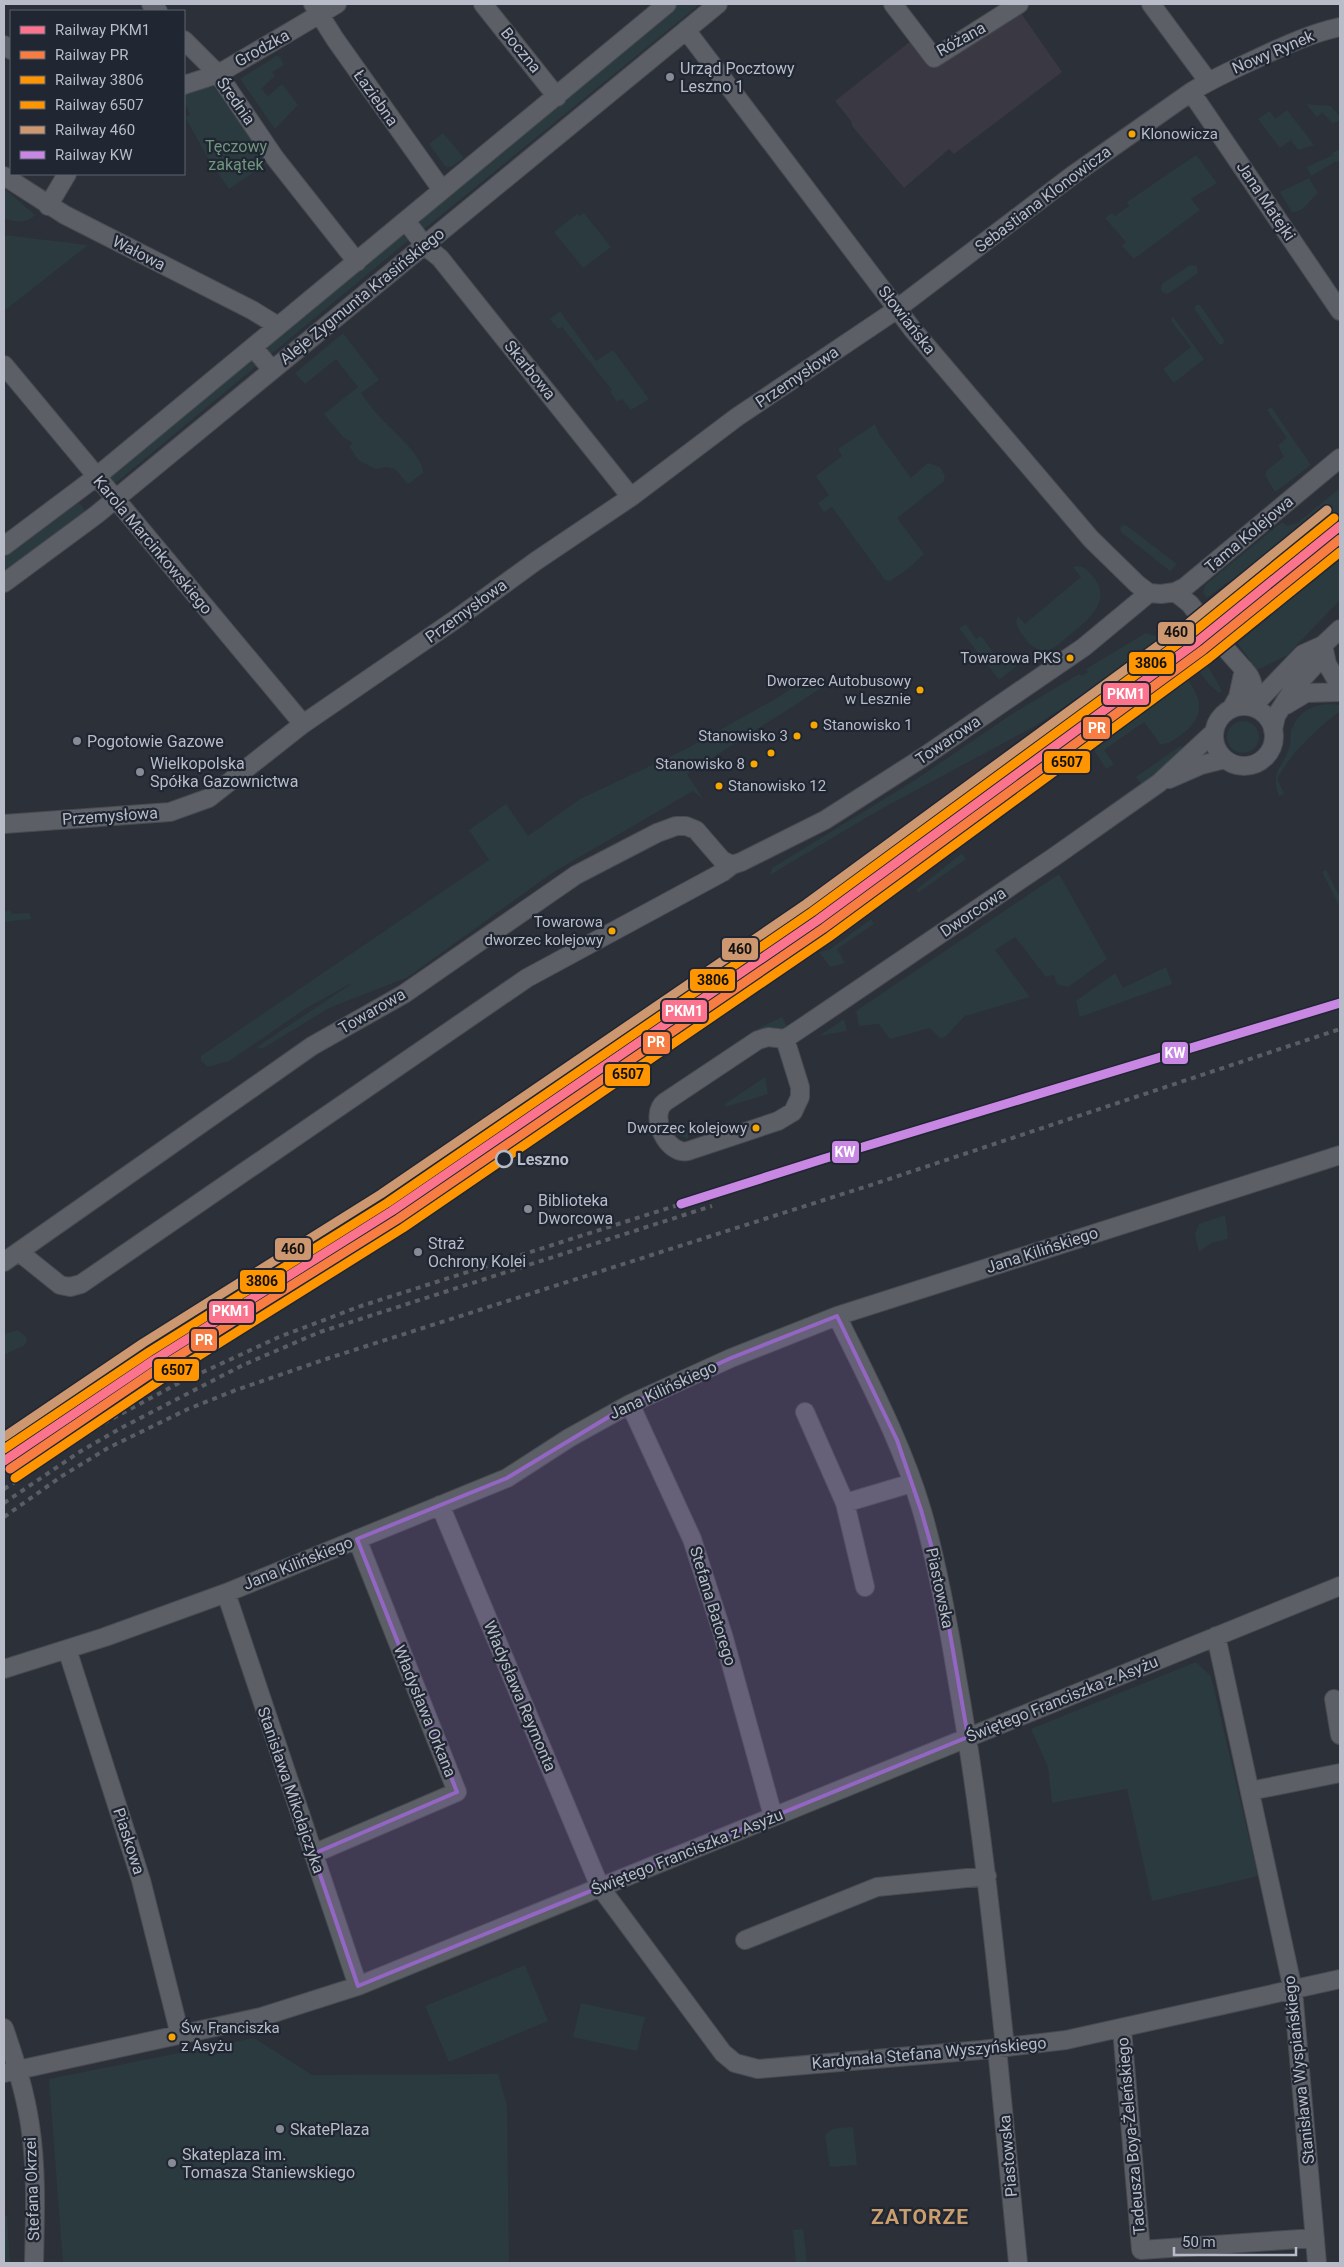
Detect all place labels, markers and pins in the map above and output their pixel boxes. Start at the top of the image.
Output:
place label: Urząd Pocztowy Leszno 1 [680,59,795,96]
marker: Urząd Pocztowy Leszno 1 [664,71,676,83]
place label: Klonowicza [1141,125,1218,143]
marker: Klonowicza [1127,129,1137,139]
place label: Towarowa PKS [960,649,1061,667]
marker: Towarowa PKS [1065,653,1075,663]
place label: Dworzec Autobusowy w Lesznie [767,672,911,708]
marker: Dworzec Autobusowy w Lesznie [915,685,925,695]
place label: Stanowisko 1 [823,716,913,734]
marker: Stanowisko 1 [809,720,819,730]
place label: Stanowisko 3 [698,727,788,745]
marker: Stanowisko 3 [792,731,802,741]
place label: Pogotowie Gazowe [87,732,224,751]
marker: Pogotowie Gazowe [71,735,83,747]
unlabelled marker [766,748,776,758]
place label: Wielkopolska Spółka Gazownictwa [150,754,298,791]
place label: Stanowisko 8 [655,755,745,773]
marker: Stanowisko 8 [749,759,759,769]
marker: Wielkopolska Spółka Gazownictwa [134,766,146,778]
place label: Stanowisko 12 [728,777,826,795]
marker: Stanowisko 12 [714,781,724,791]
place label: Towarowa dworzec kolejowy [485,913,603,949]
marker: Towarowa dworzec kolejowy [607,926,617,936]
place label: Dworzec kolejowy [627,1119,747,1137]
marker: Dworzec kolejowy [751,1123,761,1133]
marker: Leszno [495,1150,513,1168]
place label: Leszno [517,1150,569,1169]
place label: Biblioteka Dworcowa [538,1191,613,1228]
marker: Biblioteka Dworcowa [522,1203,534,1215]
place label: Straż Ochrony Kolei [428,1234,526,1271]
marker: Straż Ochrony Kolei [412,1246,424,1258]
place label: Św. Franciszka z Asyżu [181,2019,280,2055]
marker: Św. Franciszka z Asyżu [167,2032,177,2042]
place label: SkatePlaza [290,2120,369,2139]
marker: SkatePlaza [274,2123,286,2135]
place label: Skateplaza im. Tomasza Staniewskiego [182,2145,355,2182]
marker: Skateplaza im. Tomasza Staniewskiego [166,2157,178,2169]

